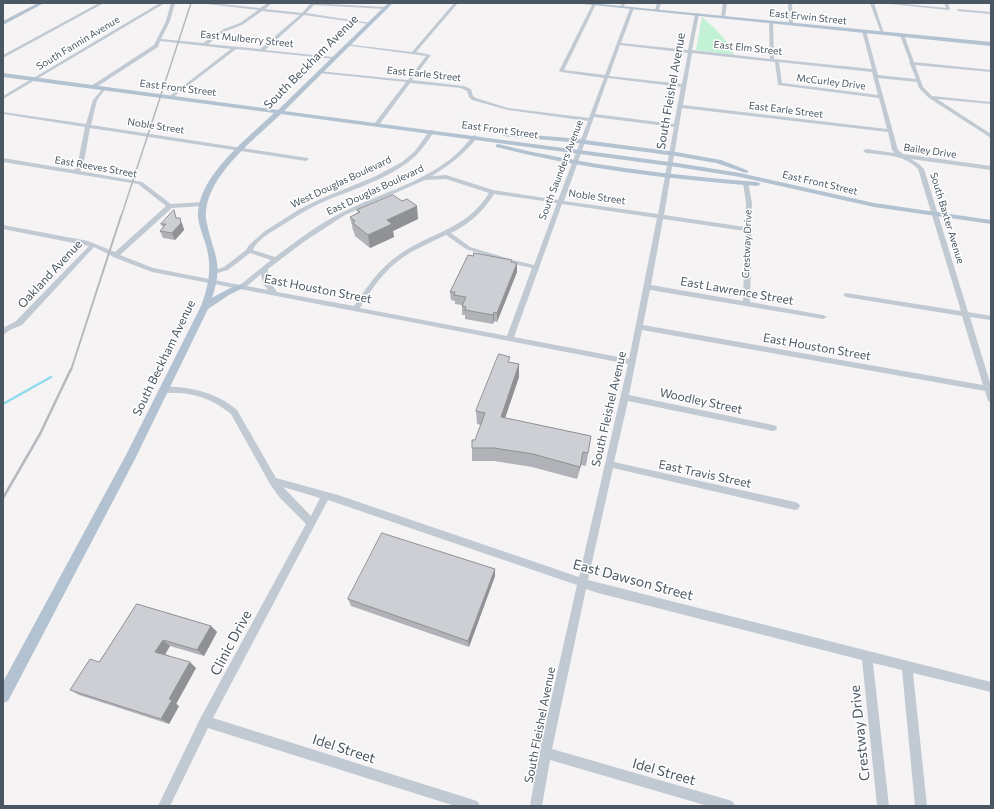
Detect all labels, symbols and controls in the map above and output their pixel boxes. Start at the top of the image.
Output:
street label: East Erwin Street [769,7,847,27]
street label: South Beckham Avenue [261,12,361,112]
street label: South Fannin Avenue [34,13,122,73]
street label: East Mulberry Street [200,28,294,50]
street label: South Fleishel Avenue [654,31,688,151]
street label: East Elm Street [713,38,783,58]
street label: East Earle Street [386,64,462,84]
street label: McCurley Drive [796,72,866,92]
street label: East Front Street [139,77,217,99]
street label: East Earle Street [748,99,824,121]
street label: Noble Street [127,116,185,136]
street label: South Saunders Avenue [536,118,586,222]
street label: East Front Street [461,119,539,141]
street label: Bailey Drive [903,141,957,161]
street label: West Douglas Boulevard [289,153,393,211]
street label: East Reeves Street [54,154,138,180]
street label: East Douglas Boulevard [325,162,425,218]
street label: East Front Street [781,168,859,198]
street label: South Baxter Avenue [927,171,967,265]
street label: Noble Street [568,187,626,207]
street label: Crestway Drive [740,209,754,279]
street label: Oakland Avenue [15,237,85,311]
street label: East Houston Street [263,271,373,307]
street label: East Lawrence Street [679,274,795,308]
street label: South Beckham Avenue [130,298,198,418]
street label: East Houston Street [762,330,872,364]
street label: South Fleishel Avenue [589,350,629,468]
street label: Woodley Street [658,385,744,417]
street label: East Travis Street [657,457,753,491]
street label: East Dawson Street [571,556,695,604]
street label: Clinic Drive [207,607,255,679]
street label: South Fleishel Avenue [522,666,558,784]
street label: Crestway Drive [847,684,873,782]
street label: Idel Street [310,731,378,767]
street label: Idel Street [630,755,698,789]

